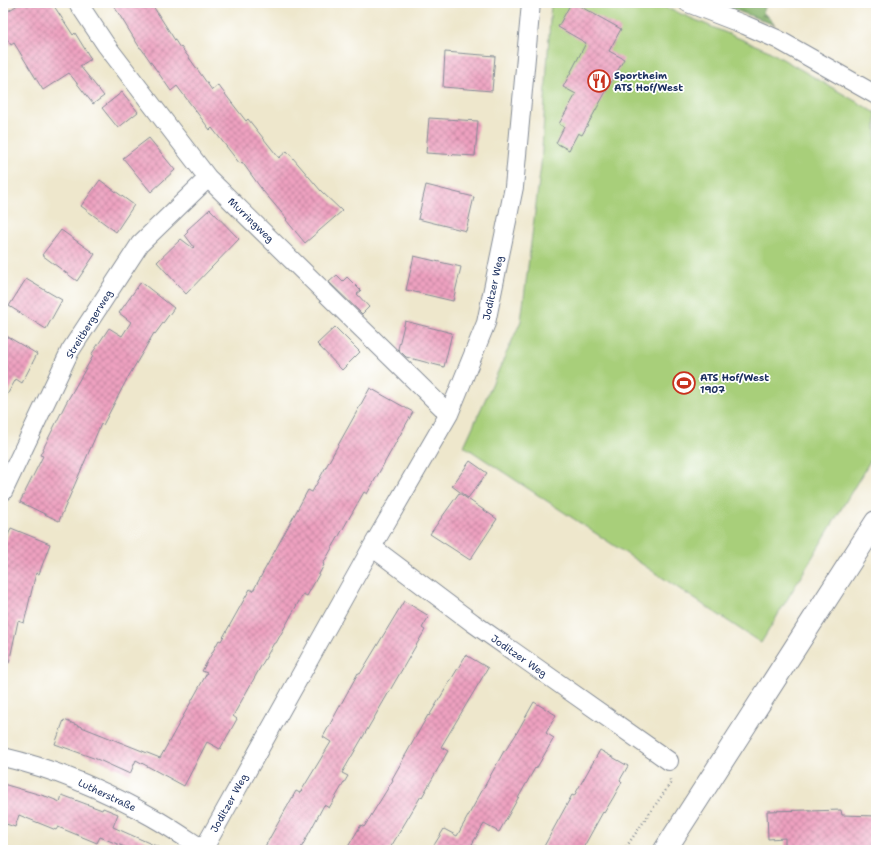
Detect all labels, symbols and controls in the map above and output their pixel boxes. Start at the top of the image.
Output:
restaurant icon: Sportheim ATS Hof/West [586,68,612,94]
place label: Sportheim ATS Hof/West [614,69,683,94]
street label: Murringweg [225,195,277,245]
street label: Joditzer Weg [480,255,506,321]
street label: Streitbergerweg [63,287,115,361]
sports icon: ATS Hof/West 1907 [671,370,697,396]
place label: ATS Hof/West 1907 [700,371,769,396]
street label: Joditzer Weg [488,632,550,680]
street label: Joditzer Weg [207,771,251,835]
street label: Lutherstraße [76,776,138,814]

